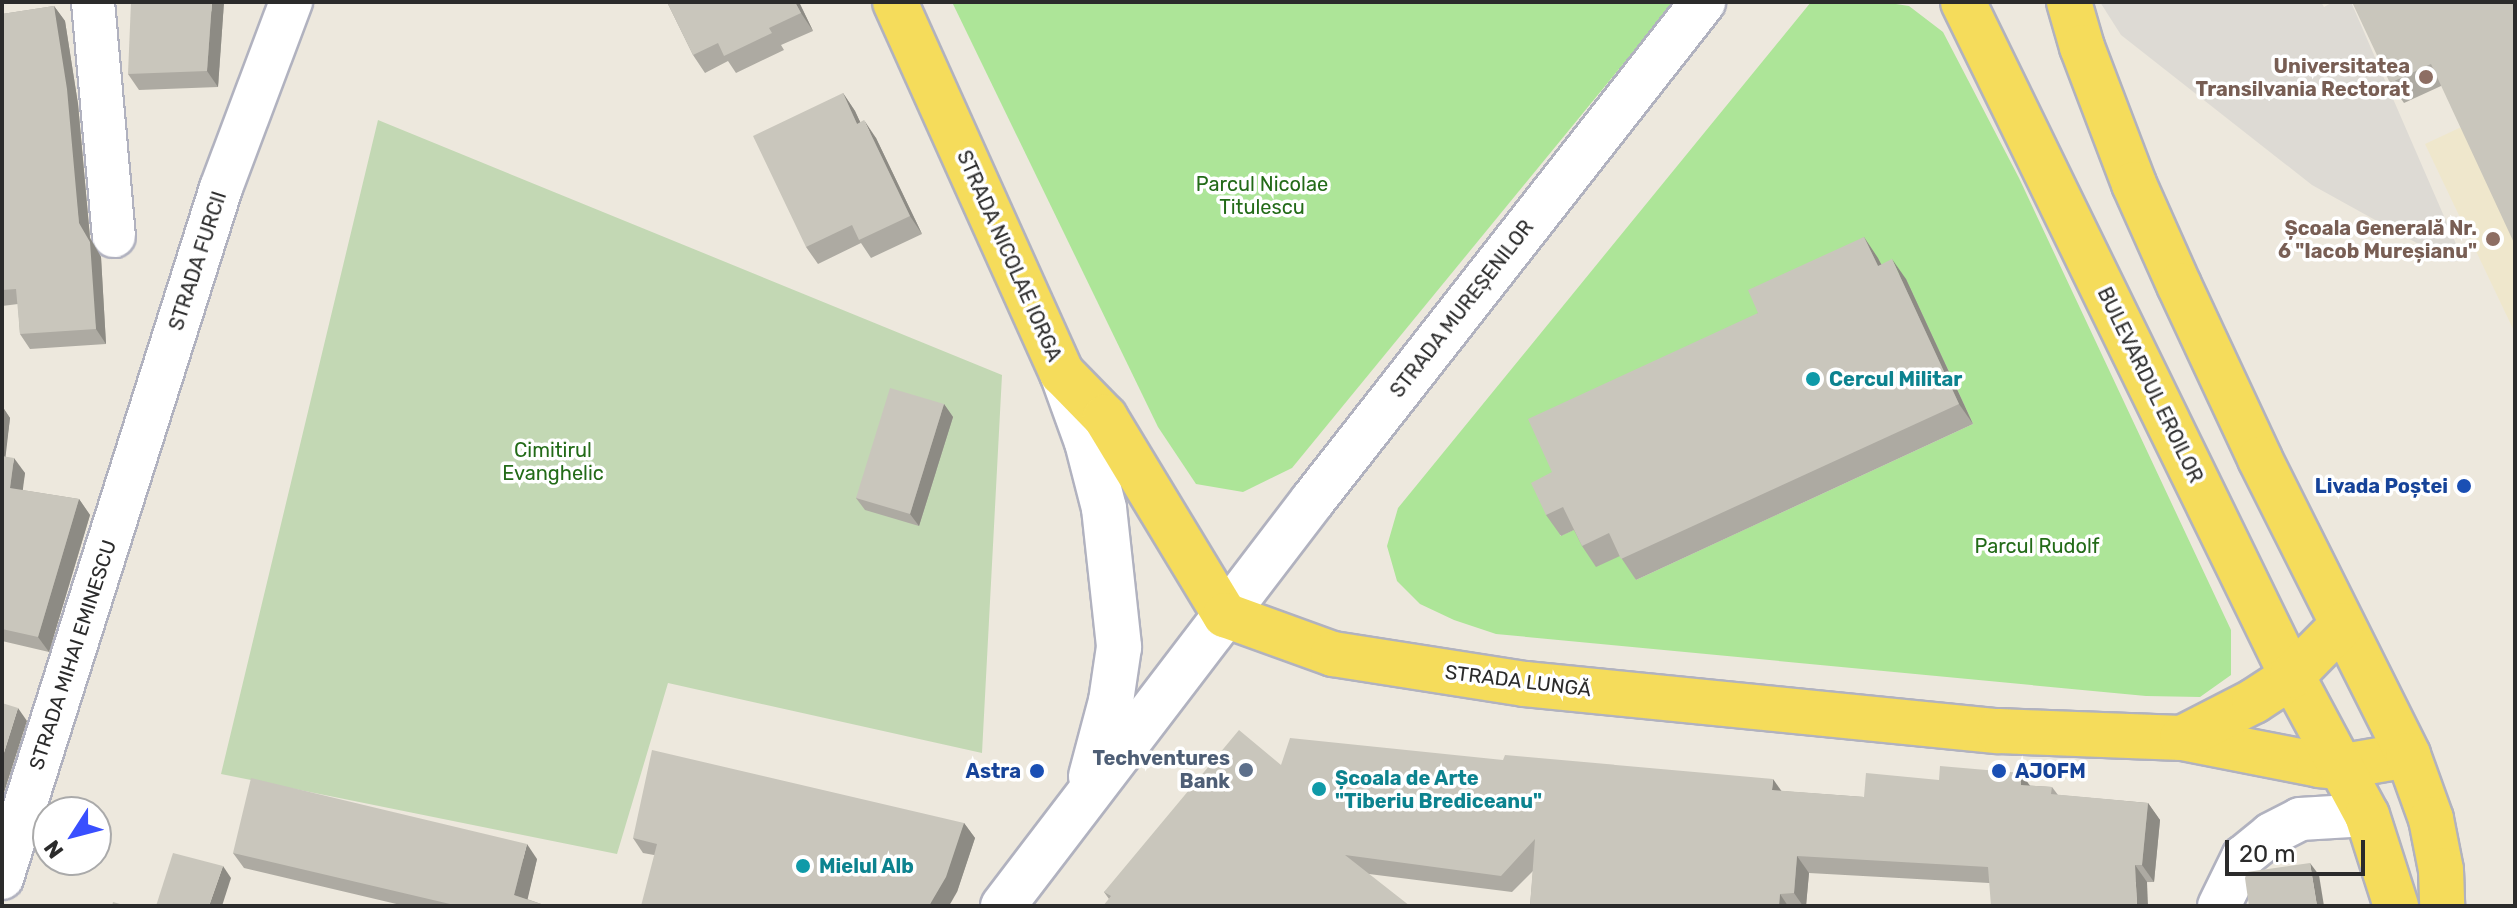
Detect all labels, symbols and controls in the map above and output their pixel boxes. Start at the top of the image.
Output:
place label: Universitatea Transilvania Rectorat [2196,54,2410,101]
marker: Universitatea Transilvania Rectorat [2417,68,2435,86]
street label: STRADA NICOLAE IORGA [951,147,1067,365]
park label: Parcul Nicolae Titulescu [1196,173,1328,220]
street label: STRADA FURCII [164,188,232,334]
street label: STRADA MUREȘENILOR [1385,215,1539,403]
place label: Școala Generală Nr. 6 "Iacob Mureșianu" [2278,216,2477,263]
marker: Școala Generală Nr. 6 "Iacob Mureșianu" [2484,230,2502,248]
street label: BULEVARDUL EROILOR [2092,283,2208,487]
place label: Cercul Militar [1829,367,1962,391]
marker: Cercul Militar [1804,370,1822,388]
park label: Cimitirul Evanghelic [502,438,604,485]
place label: Livada Poștei [2315,474,2448,498]
marker: Livada Poștei [2455,477,2473,495]
park label: Parcul Rudolf [1974,534,2100,558]
street label: STRADA MIHAI EMINESCU [24,537,122,773]
street label: STRADA LUNGĂ [1443,660,1593,702]
place label: Techventures Bank [1093,746,1230,793]
place label: Astra [966,759,1021,783]
place label: AJOFM [2015,759,2086,783]
marker: Techventures Bank [1237,761,1255,779]
marker: Astra [1028,762,1046,780]
marker: AJOFM [1990,762,2008,780]
place label: Școala de Arte "Tiberiu Brediceanu" [1335,766,1542,813]
marker: Școala de Arte "Tiberiu Brediceanu" [1310,780,1328,798]
north arrow [32,796,112,876]
scale bar [2229,824,2369,874]
text: N [38,835,69,864]
text: 20 m [2239,840,2296,868]
place label: Mielul Alb [819,854,914,878]
marker: Mielul Alb [794,857,812,875]

